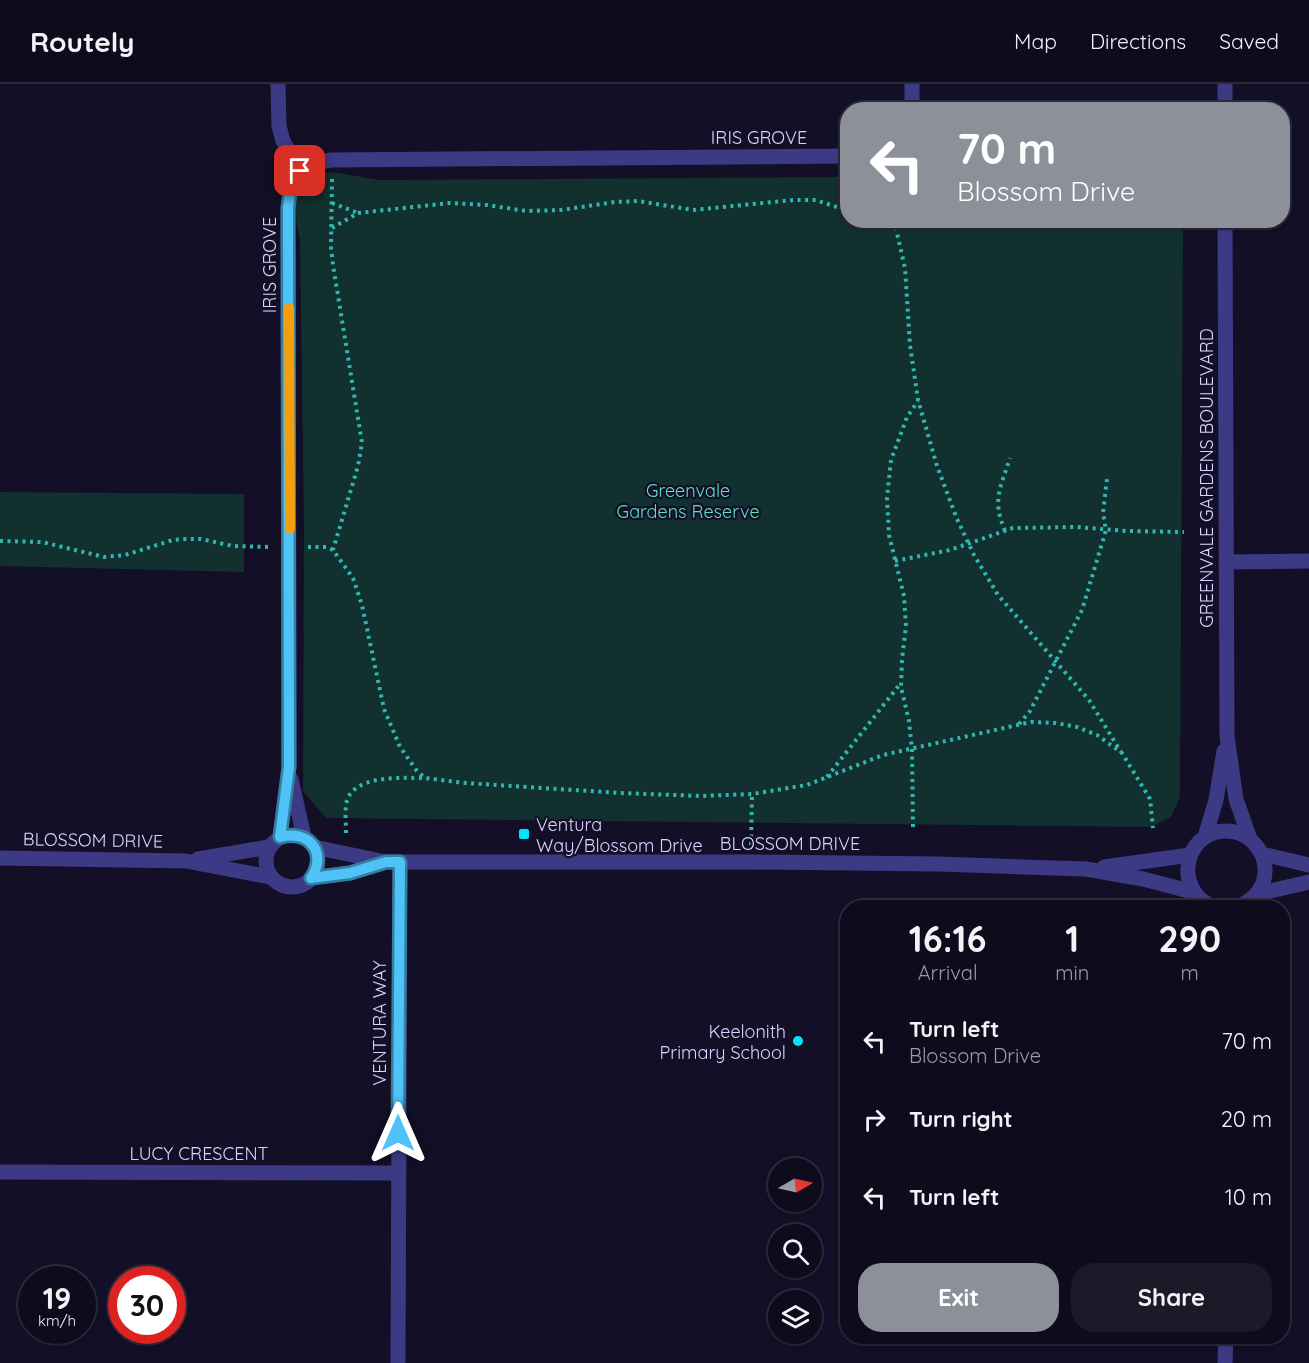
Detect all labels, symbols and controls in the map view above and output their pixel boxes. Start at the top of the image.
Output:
text: Routely [30,24,134,59]
text: Map [1014,28,1057,54]
text: Directions [1090,28,1186,54]
text: Saved [1219,28,1279,54]
text: 70 m [957,122,1056,175]
street label: IRIS GROVE [711,126,807,149]
icon: left [858,126,936,204]
pin [274,145,325,196]
icon: arrive [283,154,316,187]
text: Blossom Drive [957,174,1135,208]
street label: IRIS GROVE [258,217,281,313]
street label: GREENVALE GARDENS BOULEVARD [1195,328,1218,628]
park label: Greenvale Gardens Reserve [616,479,760,523]
place label: Ventura Way/Blossom Drive [536,813,703,857]
street label: BLOSSOM DRIVE [23,827,163,853]
marker: Ventura Way/Blossom Drive [517,827,531,841]
street label: BLOSSOM DRIVE [720,832,860,855]
text: 16:16 [909,916,986,961]
text: 1 [1065,916,1079,961]
text: 290 [1158,916,1221,961]
street label: VENTURA WAY [368,960,391,1086]
text: Arrival [918,960,978,985]
text: min [1055,960,1089,985]
text: m [1181,960,1199,985]
text: Turn left [909,1015,999,1043]
place label: Keelonith Primary School [660,1020,786,1064]
icon: left [858,1025,891,1058]
text: 70 m [1222,1027,1272,1055]
marker: Keelonith Primary School [791,1034,805,1048]
text: Blossom Drive [909,1043,1041,1068]
position arrow [366,1101,430,1165]
icon: right [858,1103,891,1136]
text: Turn right [909,1105,1013,1133]
text: 20 m [1221,1105,1272,1133]
street label: LUCY CRESCENT [130,1142,269,1165]
north arrow [768,1158,822,1212]
map controls [768,1158,822,1344]
icon: left [858,1181,891,1214]
text: Turn left [909,1183,999,1211]
text: 10 m [1225,1183,1272,1211]
button: search [768,1224,822,1278]
button: Exit [858,1263,1059,1332]
button: Share [1071,1263,1272,1332]
speed limit sign: 30 [108,1266,186,1344]
text: 19 [43,1279,71,1317]
button: layers [768,1290,822,1344]
text: km/h [38,1311,76,1330]

